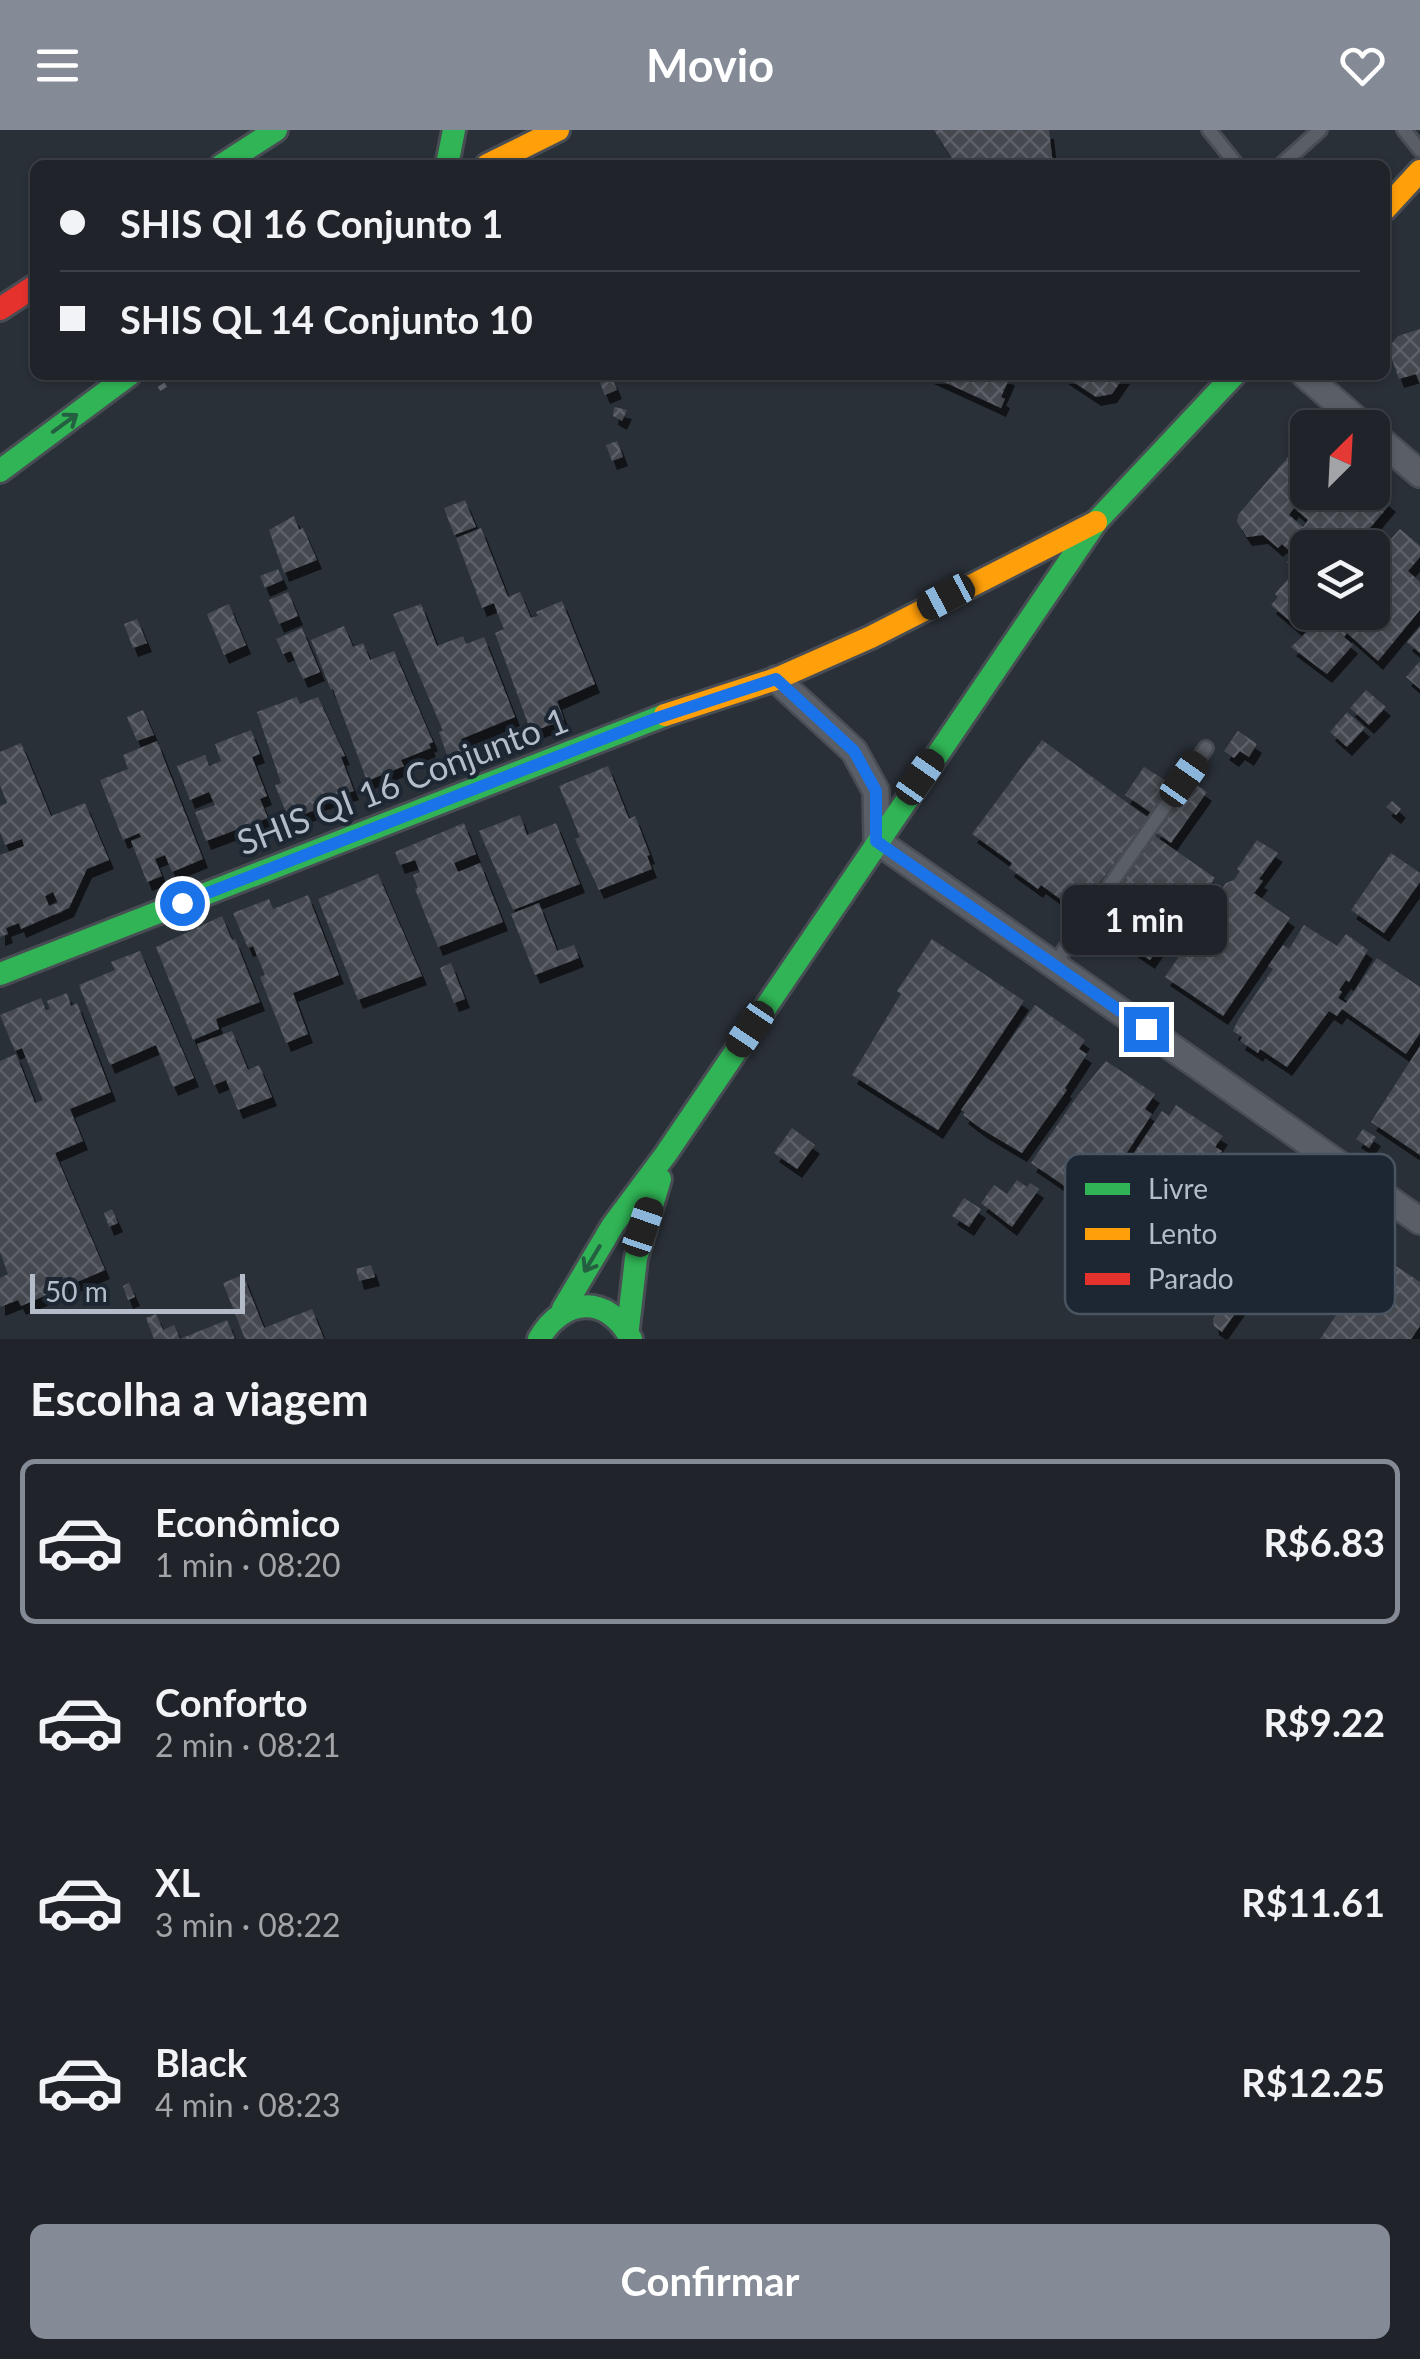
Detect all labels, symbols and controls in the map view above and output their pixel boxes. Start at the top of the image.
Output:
icon: menu [30,38,85,93]
text: Movio [646,38,774,92]
icon: heart [1335,38,1390,93]
text: SHIS QI 16 Conjunto 1 [120,200,503,246]
text: SHIS QL 14 Conjunto 10 [120,296,533,342]
north arrow [1290,410,1390,510]
map controls [1290,410,1390,630]
one-way arrow [51,412,78,433]
button: layers [1290,530,1390,630]
car [912,570,980,624]
street label: SHIS QI 16 Conjunto 1 [231,698,573,862]
car [891,744,949,810]
car [1155,746,1213,812]
route start [160,881,205,926]
callout: 1 min [1064,884,1228,954]
text: 1 min [1105,900,1184,939]
car [721,996,779,1062]
route end [1124,1007,1169,1052]
legend [1065,1154,1395,1314]
text: Livre [1148,1171,1208,1205]
car [619,1194,667,1260]
text: Lento [1148,1216,1217,1250]
one-way arrow [582,1244,602,1273]
text: Parado [1148,1261,1234,1295]
scale bar [30,1269,245,1314]
text: 50 m [45,1274,108,1308]
text: Escolha a viagem [30,1372,369,1426]
icon: car [35,1497,125,1587]
text: Econômico [155,1499,340,1545]
text: R$6.83 [1263,1519,1385,1565]
text: 1 min · 08:20 [155,1545,341,1584]
icon: car [35,1677,125,1767]
text: Conforto [155,1679,308,1725]
text: R$9.22 [1263,1699,1385,1745]
text: 2 min · 08:21 [155,1725,341,1764]
icon: car [35,1857,125,1947]
text: XL [155,1859,200,1905]
text: R$11.61 [1241,1879,1385,1925]
text: 3 min · 08:22 [155,1905,341,1944]
icon: car [35,2037,125,2127]
text: Black [155,2039,247,2085]
text: R$12.25 [1241,2059,1385,2105]
text: 4 min · 08:23 [155,2085,341,2124]
button: Confirmar [30,2224,1390,2339]

